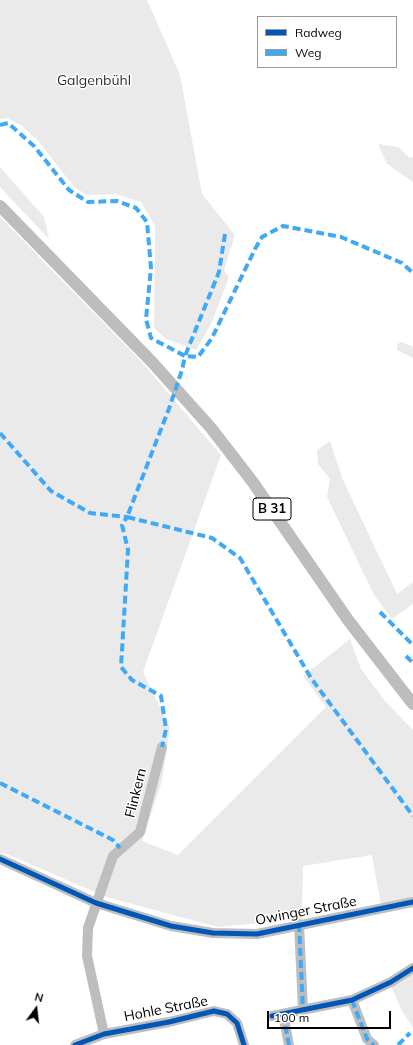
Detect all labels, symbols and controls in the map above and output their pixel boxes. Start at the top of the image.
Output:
legend [257,16,397,68]
text: Radweg [295,25,342,40]
text: Weg [295,45,321,60]
park label: Galgenbühl [57,73,131,89]
road number: B 31 [253,498,291,520]
street label: Flinkern [122,766,150,820]
street label: Owinger Straße [254,893,358,929]
north arrow [16,989,56,1029]
text: N [33,990,45,1005]
street label: Hohle Straße [123,993,209,1025]
scale bar [269,1003,393,1029]
text: 100 m [274,1010,309,1025]

